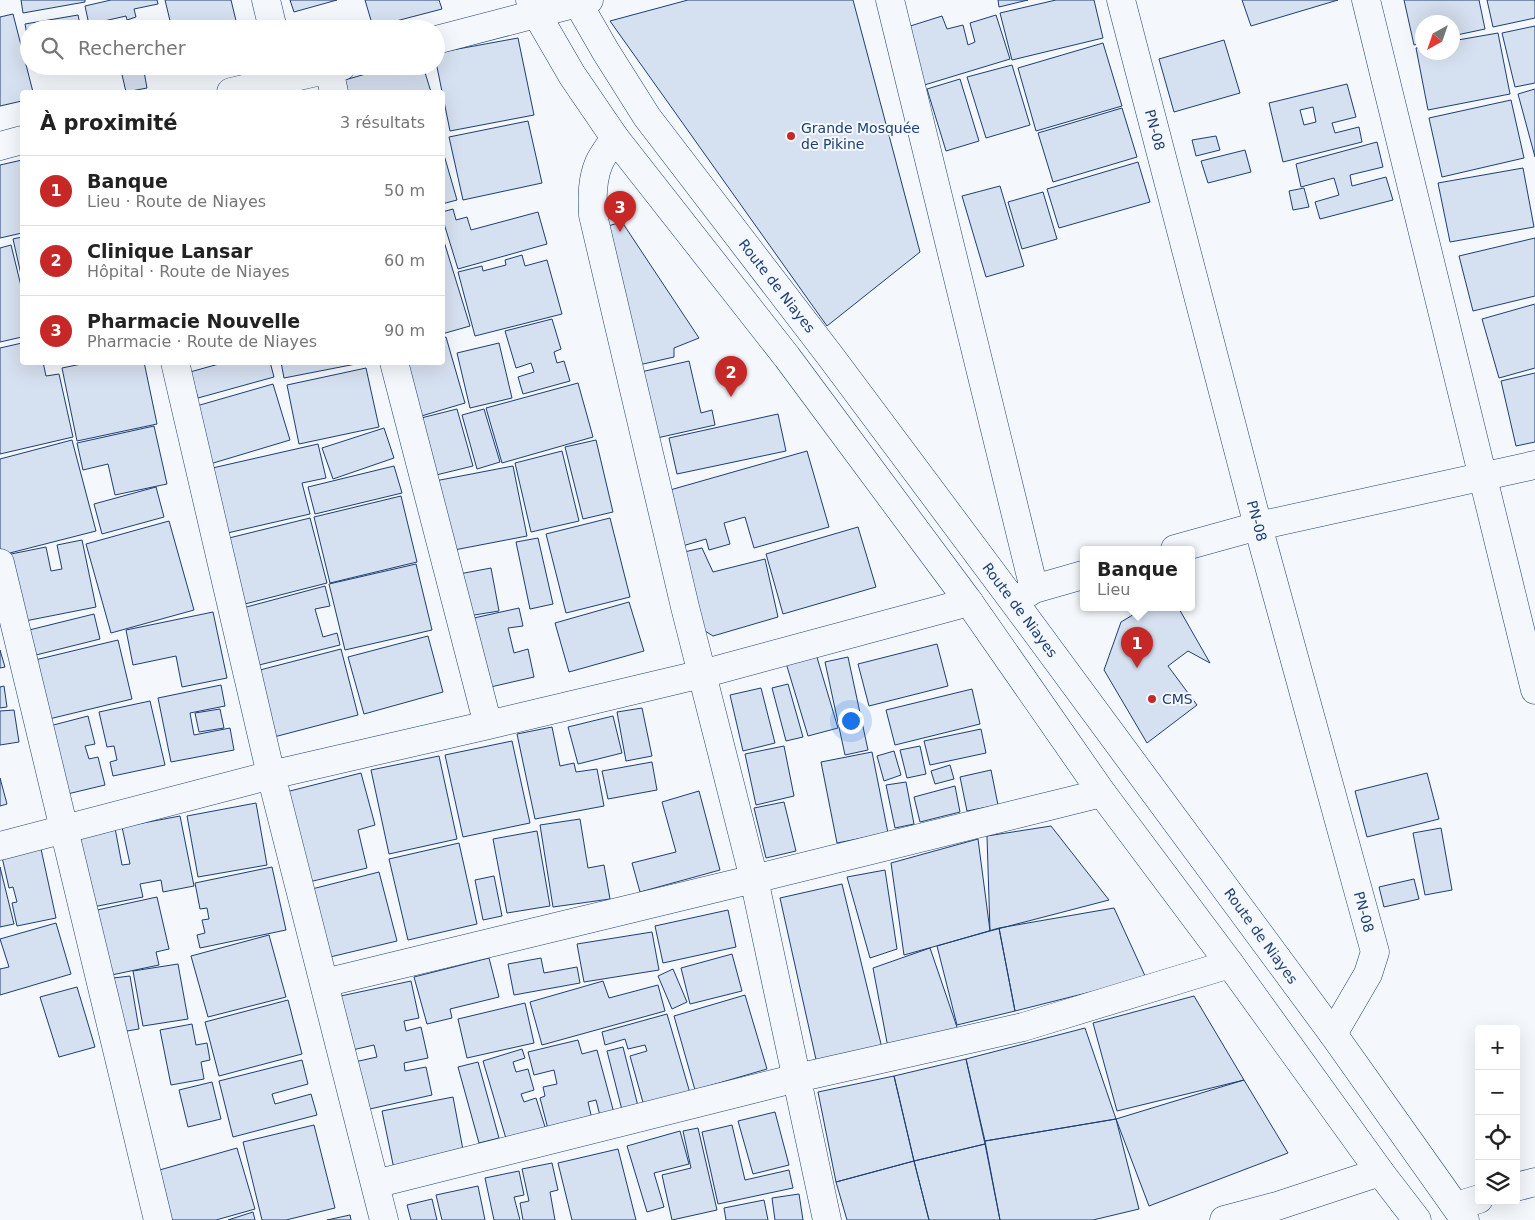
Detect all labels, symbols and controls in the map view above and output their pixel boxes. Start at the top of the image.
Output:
north arrow [1415,15,1460,60]
search box [20,20,445,75]
icon: search [38,34,66,62]
text: Rechercher [78,37,186,59]
street label: PN-08 [1142,108,1168,152]
text: À proximité [40,111,177,135]
text: 3 résultats [340,113,425,132]
place label: Grande Mosquée de Pikine [801,120,920,152]
marker: Grande Mosquée de Pikine [785,130,797,142]
text: Banque [87,170,168,192]
text: 1 [50,181,62,200]
text: 50 m [384,181,425,200]
pin: 3 [604,191,636,232]
text: Lieu · Route de Niayes [87,192,266,211]
street label: Route de Niayes [736,236,818,336]
text: Clinique Lansar [87,240,253,262]
text: 2 [50,251,62,270]
text: 60 m [384,251,425,270]
text: Hôpital · Route de Niayes [87,262,290,281]
text: Pharmacie Nouvelle [87,310,300,332]
text: 3 [50,321,62,340]
text: 90 m [384,321,425,340]
text: Pharmacie · Route de Niayes [87,332,317,351]
pin: 2 [715,356,747,397]
street label: PN-08 [1244,499,1270,543]
popup [1080,546,1195,611]
text: Banque [1097,558,1178,580]
street label: Route de Niayes [979,560,1061,660]
text: Lieu [1097,580,1130,599]
pin: 1 [1121,627,1153,668]
place label: CMS [1162,691,1193,707]
marker: CMS [1146,693,1158,705]
your location [838,708,864,734]
street label: Route de Niayes [1221,885,1301,987]
street label: PN-08 [1351,890,1377,934]
map controls [1475,1025,1520,1205]
button: + [1475,1025,1520,1070]
button: − [1475,1070,1520,1115]
button: locate [1475,1115,1520,1160]
button: layers [1475,1160,1520,1205]

